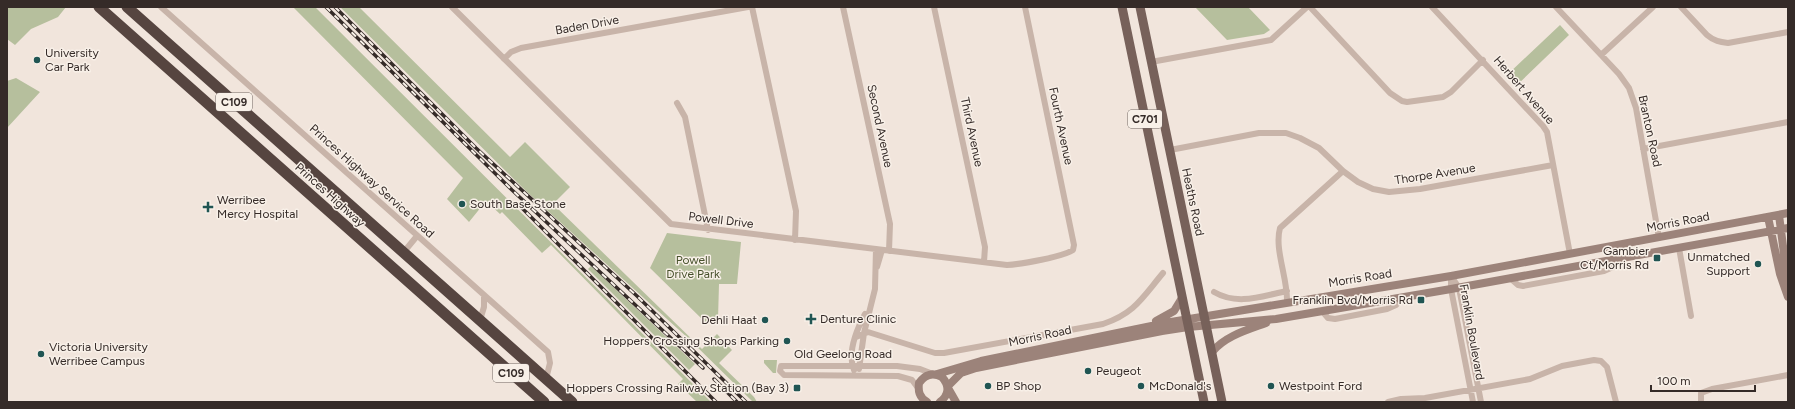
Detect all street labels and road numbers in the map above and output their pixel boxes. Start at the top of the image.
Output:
street label: Baden Drive [554,12,620,37]
street label: Herbert Avenue [1491,53,1558,127]
street label: Second Avenue [864,83,896,169]
street label: Fourth Avenue [1046,86,1076,166]
road number: C109 [216,93,252,111]
street label: Branton Road [1636,94,1664,168]
street label: Third Avenue [958,96,986,168]
road number: C701 [1128,110,1162,128]
street label: Princes Highway Service Road [307,121,437,241]
street label: Princes Highway [292,160,368,230]
street label: Thorpe Avenue [1394,161,1477,187]
street label: Heaths Road [1179,167,1207,237]
street label: Powell Drive [688,209,755,231]
street label: Morris Road [1645,209,1711,235]
street label: Morris Road [1327,266,1393,290]
street label: Franklin Boulevard [1457,283,1487,381]
street label: Morris Road [1007,322,1073,350]
street label: Old Geelong Road [794,347,892,361]
road number: C109 [493,364,529,382]

